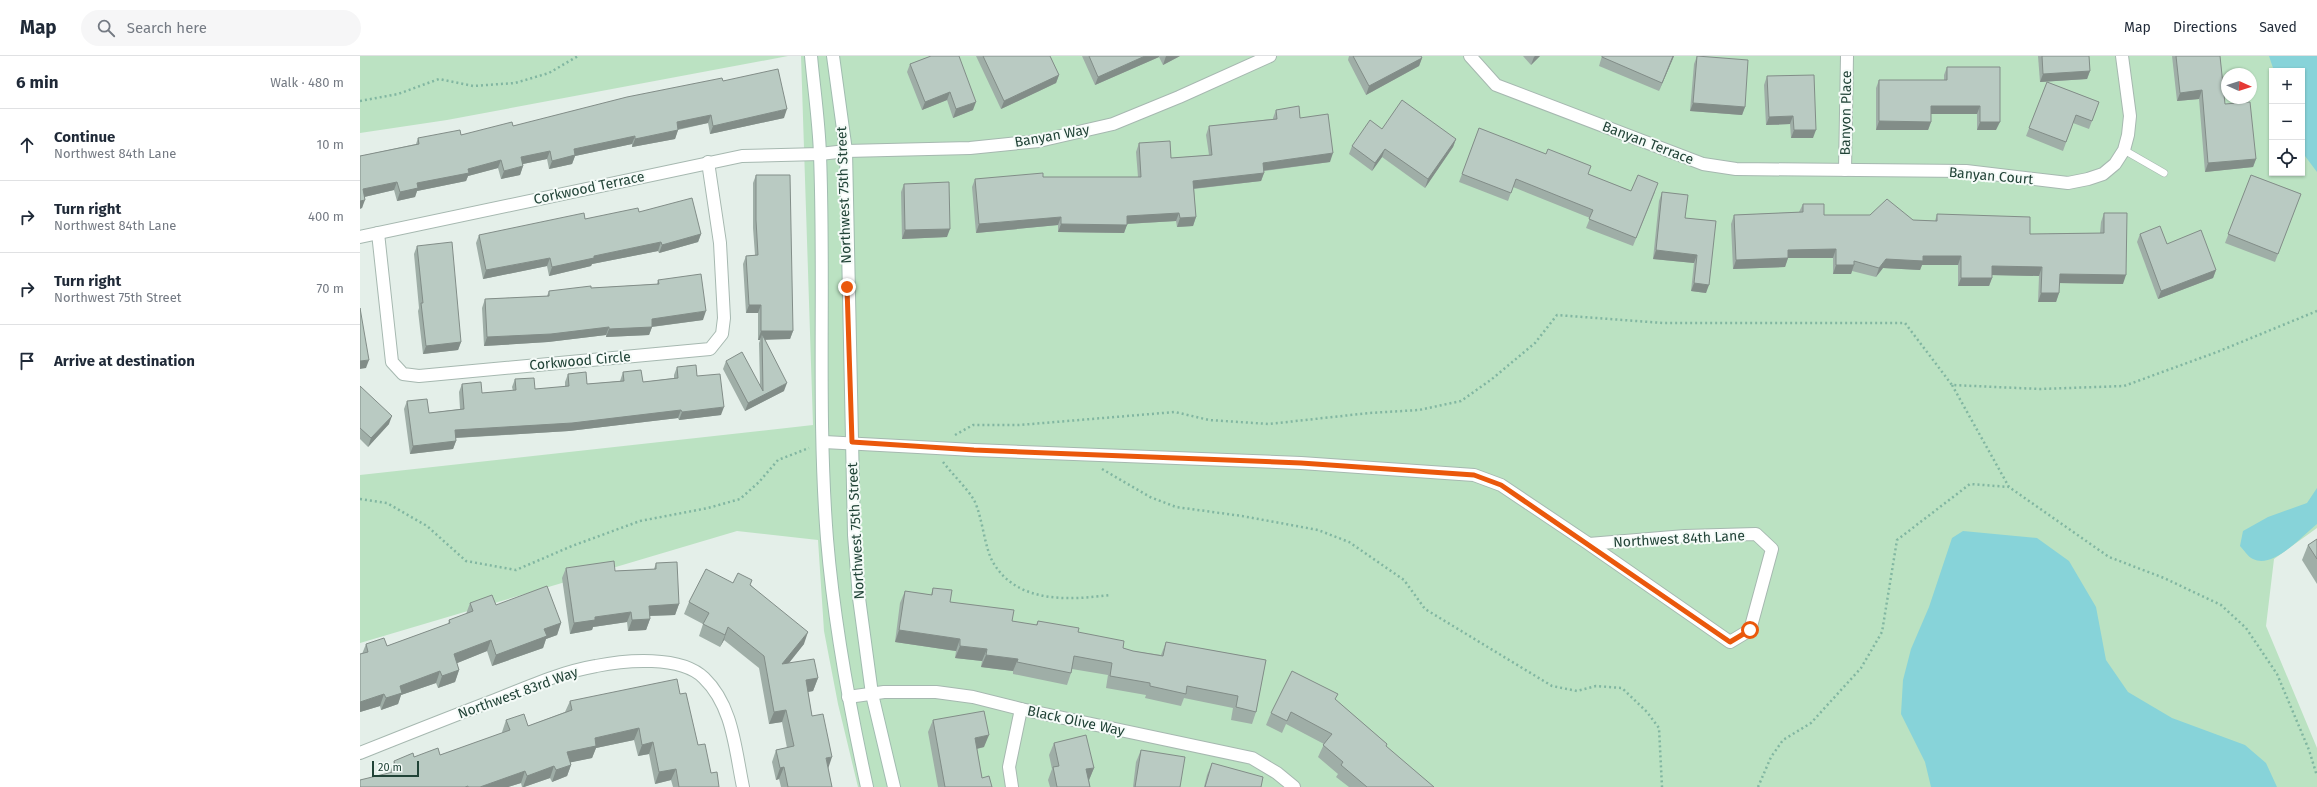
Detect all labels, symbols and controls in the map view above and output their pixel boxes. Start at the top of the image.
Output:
search box [81,10,361,46]
text: Map [20,16,57,39]
icon: search [95,17,117,39]
text: Search here [127,19,207,37]
text: Map [2124,19,2151,36]
text: Directions [2173,19,2237,36]
text: Saved [2259,19,2297,36]
north arrow [2221,68,2257,104]
map controls [2269,68,2305,176]
button: + [2269,68,2305,104]
street label: Banyon Place [1837,70,1855,156]
text: 6 min [16,72,59,93]
text: Walk · 480 m [270,75,344,90]
button: − [2269,104,2305,140]
street label: Banyan Terrace [1600,118,1696,168]
street label: Banyan Way [1013,121,1091,151]
street label: Northwest 75th Street [833,125,855,264]
text: Continue [54,128,115,146]
icon: ahead [16,134,38,156]
text: 10 m [317,137,344,152]
button: locate [2269,140,2305,176]
text: Northwest 84th Lane [54,146,176,161]
street label: Banyan Court [1948,164,2035,188]
street label: Corkwood Terrace [532,168,646,208]
text: Turn right [54,200,121,218]
icon: right [16,206,38,228]
text: 400 m [308,209,344,224]
text: Northwest 84th Lane [54,218,176,233]
text: Turn right [54,272,121,290]
icon: right [16,278,38,300]
route end [838,278,856,296]
text: 70 m [317,281,344,296]
text: Northwest 75th Street [54,290,181,305]
street label: Corkwood Circle [528,348,632,374]
icon: arrive [16,350,38,372]
text: Arrive at destination [54,352,195,370]
street label: Northwest 75th Street [844,461,868,600]
street label: Northwest 84th Lane [1613,527,1745,551]
route start [1741,621,1759,639]
street label: Northwest 83rd Way [456,663,580,723]
street label: Black Olive Way [1026,702,1126,740]
scale bar [372,759,419,778]
text: 20 m [378,761,402,774]

